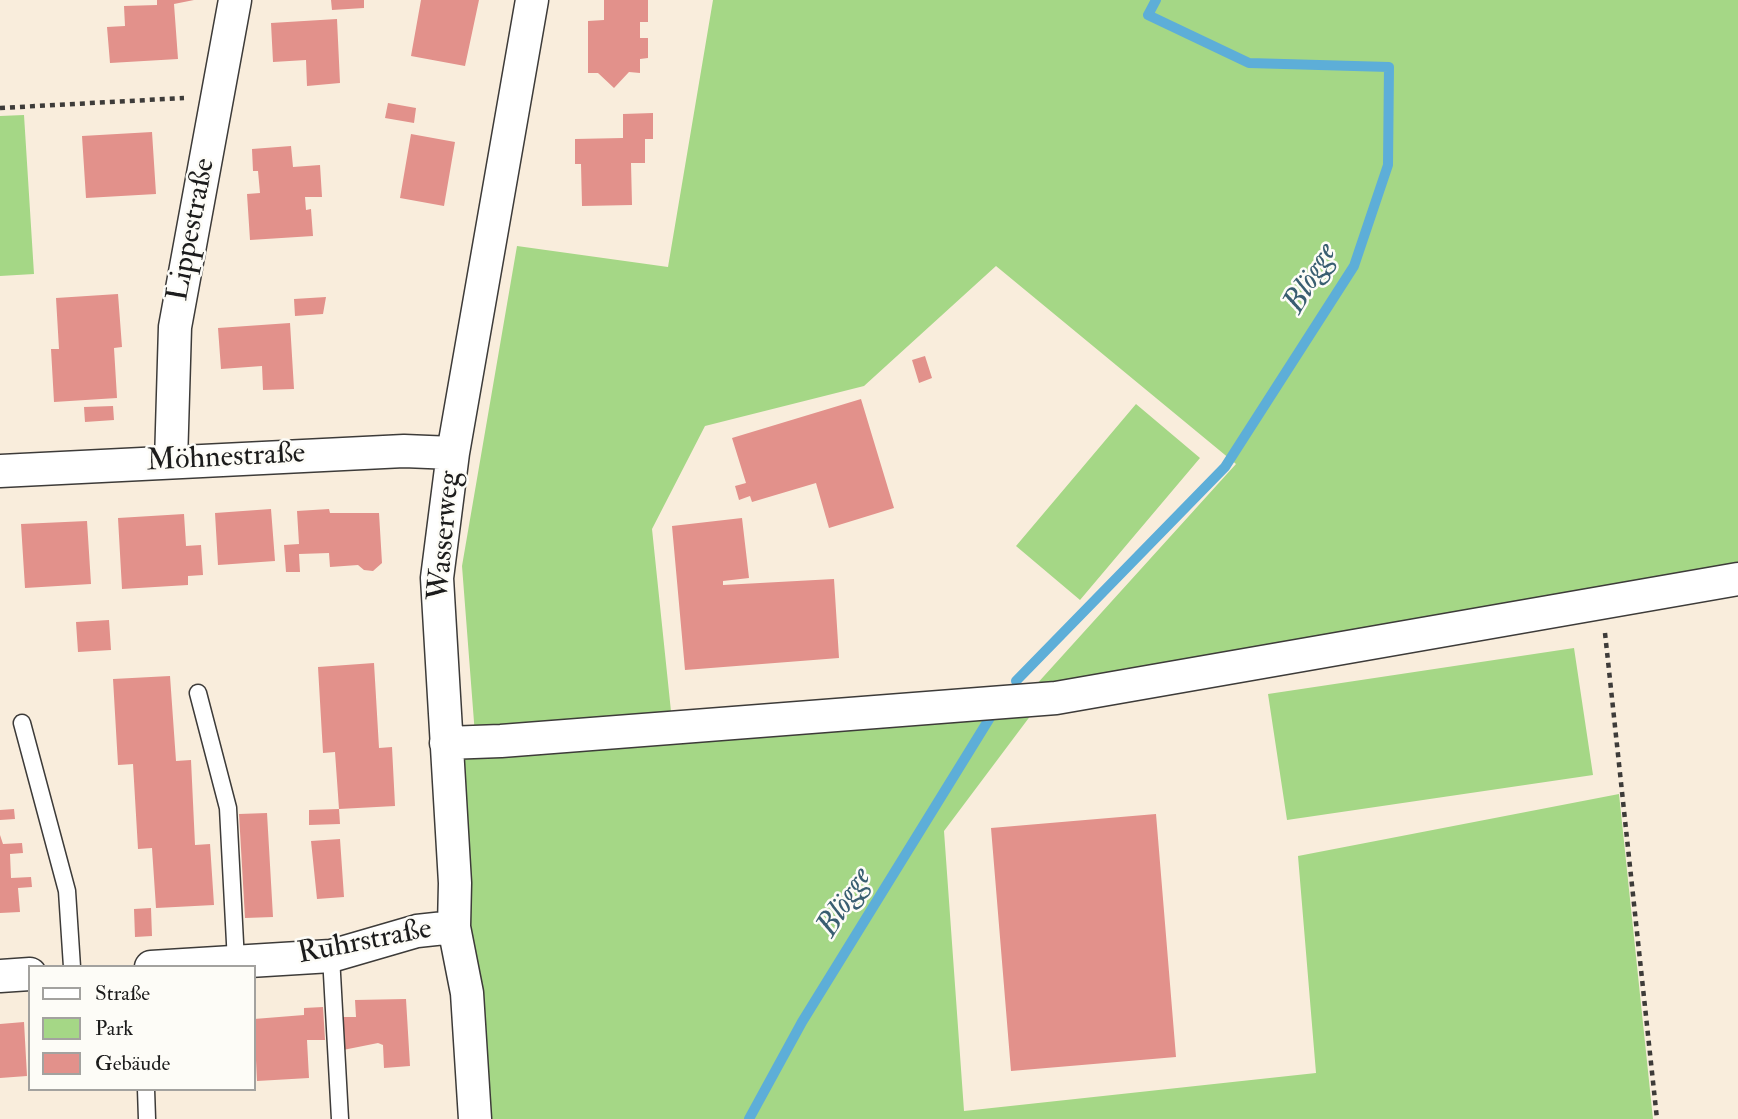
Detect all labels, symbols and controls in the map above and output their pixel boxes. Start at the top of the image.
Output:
street label: Lippestraße [162,156,224,304]
water label: Blögge [1277,237,1347,321]
street label: Möhnestraße [146,437,306,481]
street label: Wasserweg [422,470,470,602]
water label: Blögge [810,861,882,945]
street label: Ruhrstraße [295,912,435,974]
legend [28,965,256,1091]
text: Straße [95,980,150,1007]
text: Park [95,1015,133,1042]
text: Gebäude [95,1050,170,1077]

